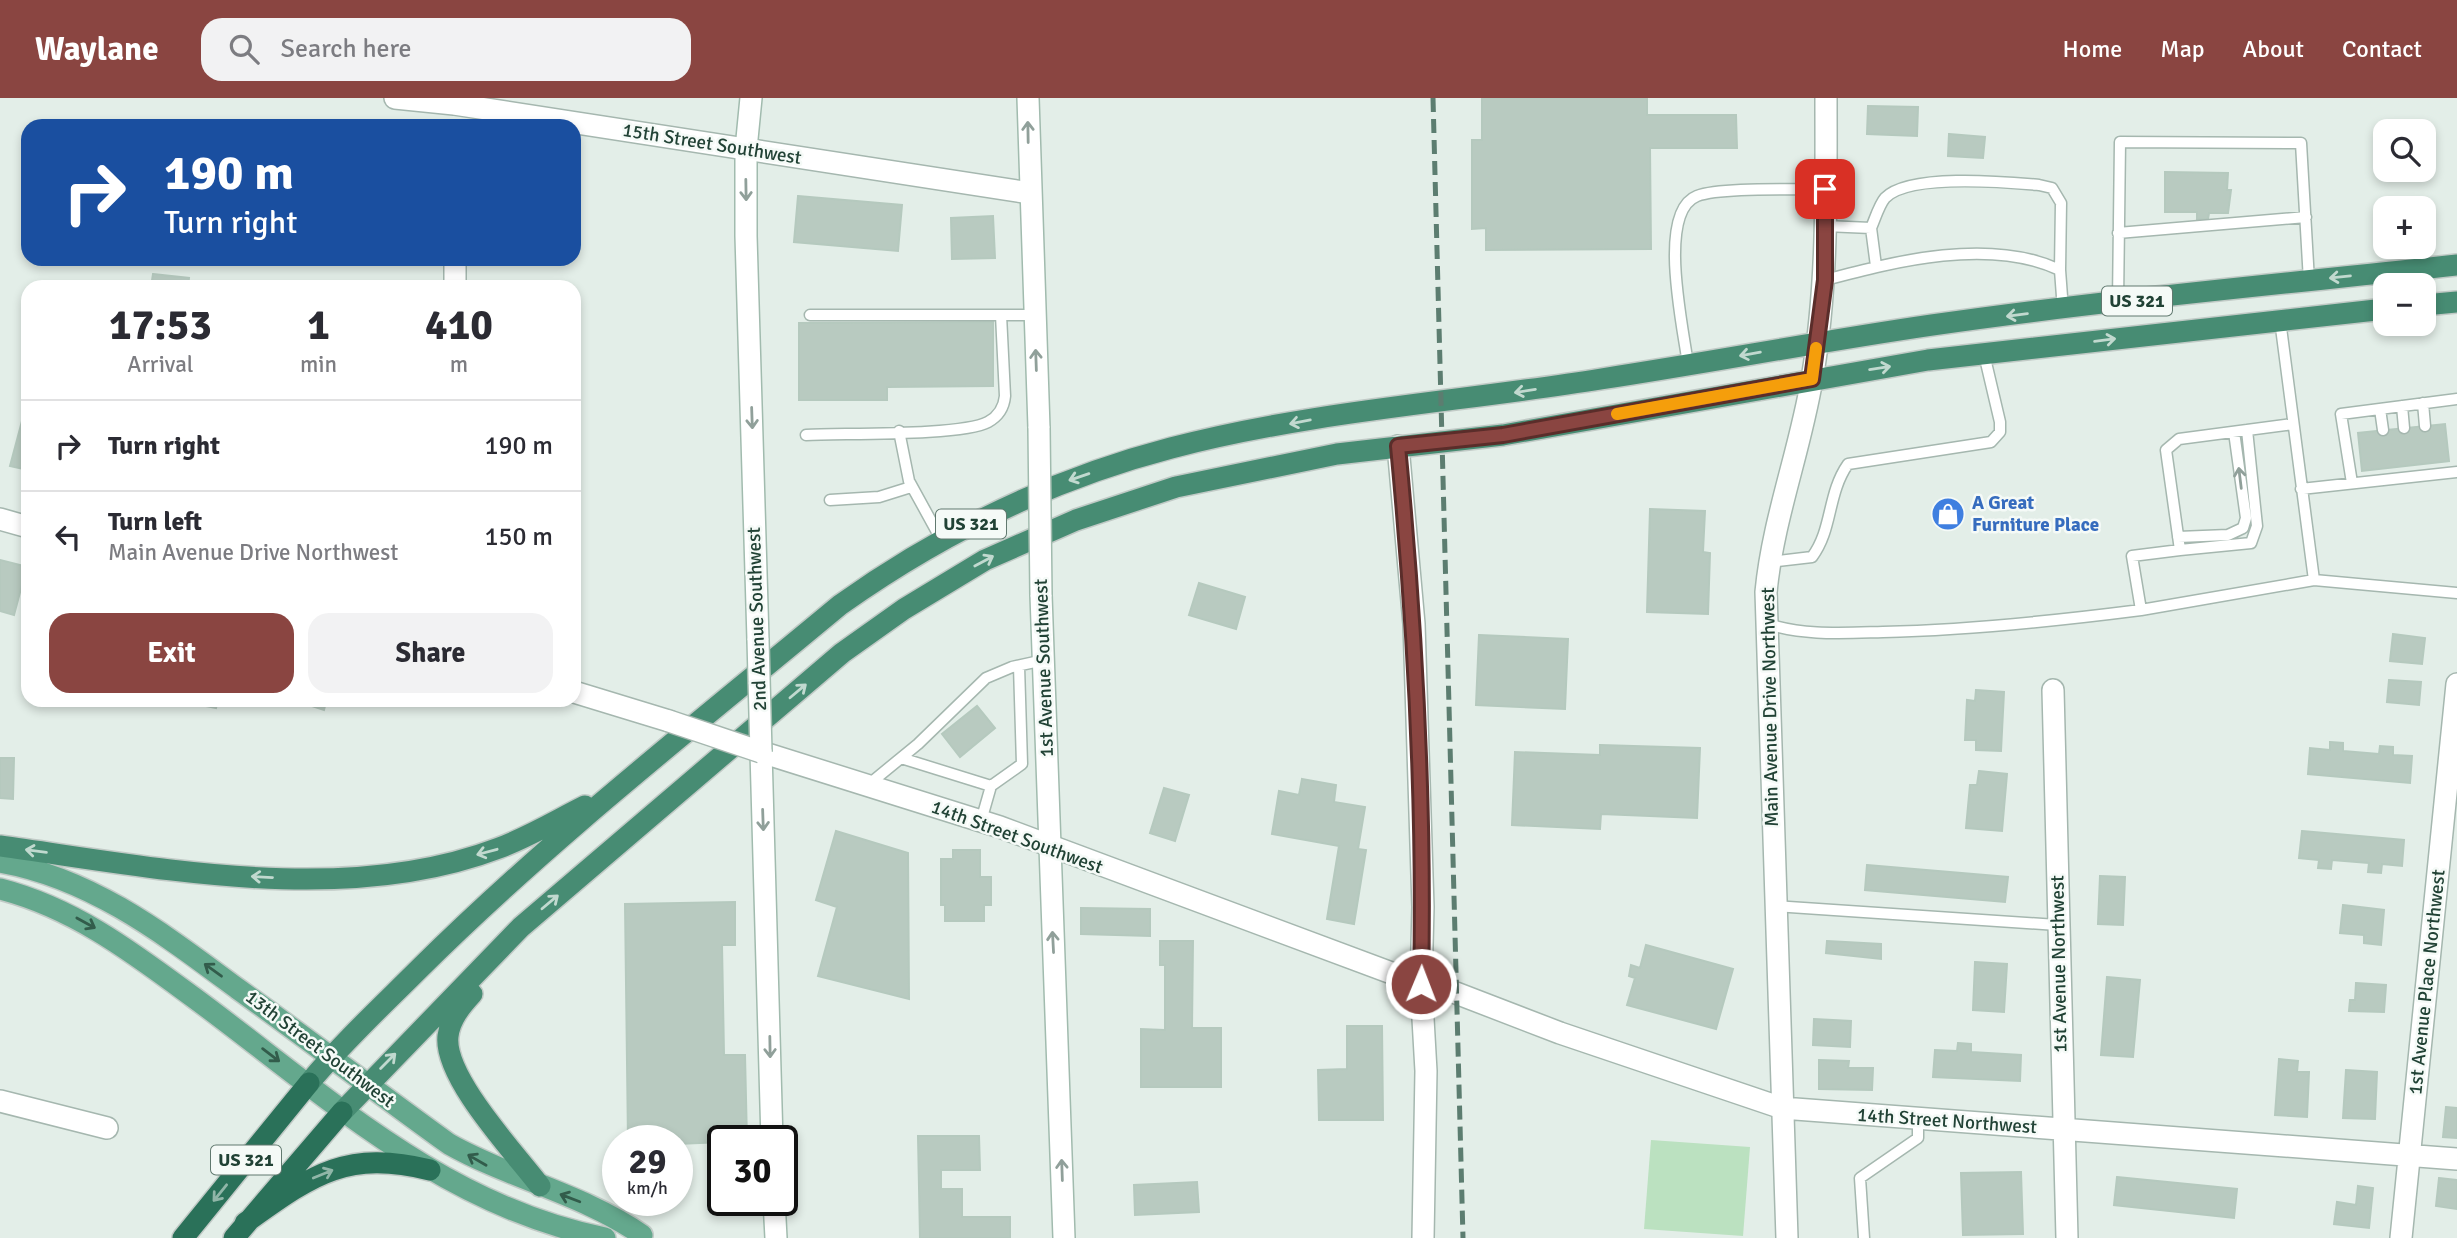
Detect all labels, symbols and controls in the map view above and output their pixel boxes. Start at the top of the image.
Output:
search box [201,18,691,81]
text: Waylane [35,29,159,70]
icon: search [225,30,263,68]
text: Search here [281,33,412,65]
text: Home [2062,34,2122,64]
text: Map [2160,34,2205,64]
text: About [2243,34,2304,64]
text: Contact [2342,34,2422,64]
street label: 15th Street Southwest [621,118,804,170]
map controls [2373,119,2436,336]
button: search [2373,119,2436,182]
one-way arrow [1022,121,1035,144]
text: 190 m [164,143,294,203]
icon: right [49,147,140,238]
pin [1795,159,1855,219]
icon: arrive [1806,170,1844,208]
one-way arrow [739,179,753,202]
button: + [2373,196,2436,259]
text: Turn right [164,203,297,242]
one-way arrow [2330,271,2352,284]
button: − [2373,273,2436,336]
road number: US 321 [2102,286,2172,316]
text: 17:53 [109,300,212,351]
text: 1 [307,300,330,351]
text: 410 [425,300,493,351]
one-way arrow [2006,309,2029,322]
one-way arrow [2093,334,2116,347]
one-way arrow [1030,348,1043,371]
one-way arrow [1739,348,1762,361]
text: Arrival [127,350,194,379]
text: min [300,350,337,379]
text: m [450,350,468,379]
one-way arrow [1868,361,1890,374]
one-way arrow [1514,385,1537,398]
one-way arrow [745,406,758,429]
one-way arrow [1289,416,1312,430]
icon: right [49,427,87,465]
text: Turn right [108,430,220,462]
text: 190 m [484,430,553,462]
one-way arrow [2234,468,2247,490]
one-way arrow [1069,472,1091,484]
place label: A Great Furniture Place [1972,491,2099,537]
shop icon: A Great Furniture Place [1929,495,1967,533]
text: Turn left [108,506,202,538]
road number: US 321 [936,510,1006,538]
icon: left [49,518,87,556]
text: 150 m [484,521,553,553]
street label: 2nd Avenue Southwest [742,526,772,711]
text: Main Avenue Drive Northwest [108,538,398,567]
one-way arrow [973,554,994,567]
street label: 1st Avenue Southwest [1029,578,1059,758]
street label: Main Avenue Drive Northwest [1756,587,1784,827]
button: Exit [49,613,294,693]
button: Share [308,613,553,693]
one-way arrow [789,683,807,699]
street label: 14th Street Southwest [928,795,1106,879]
one-way arrow [757,808,770,831]
one-way arrow [26,844,48,857]
one-way arrow [476,846,498,859]
street label: 1st Avenue Place Northwest [2403,868,2451,1096]
one-way arrow [252,870,274,883]
street label: 1st Avenue Northwest [2045,875,2073,1053]
one-way arrow [541,894,559,910]
one-way arrow [75,917,96,930]
one-way arrow [1047,931,1060,954]
position arrow [1384,947,1458,1021]
one-way arrow [204,963,223,977]
street label: 13th Street Southwest [241,985,400,1113]
one-way arrow [763,1036,776,1059]
one-way arrow [261,1047,280,1062]
one-way arrow [379,1053,396,1070]
street label: 14th Street Northwest [1856,1103,2038,1139]
speed limit sign: 30 [707,1125,798,1216]
text: 29 [629,1140,666,1183]
road number: US 321 [211,1146,281,1175]
one-way arrow [468,1153,488,1167]
one-way arrow [1055,1159,1068,1182]
one-way arrow [311,1167,333,1180]
text: km/h [627,1177,668,1199]
one-way arrow [212,1183,227,1201]
one-way arrow [560,1190,582,1203]

